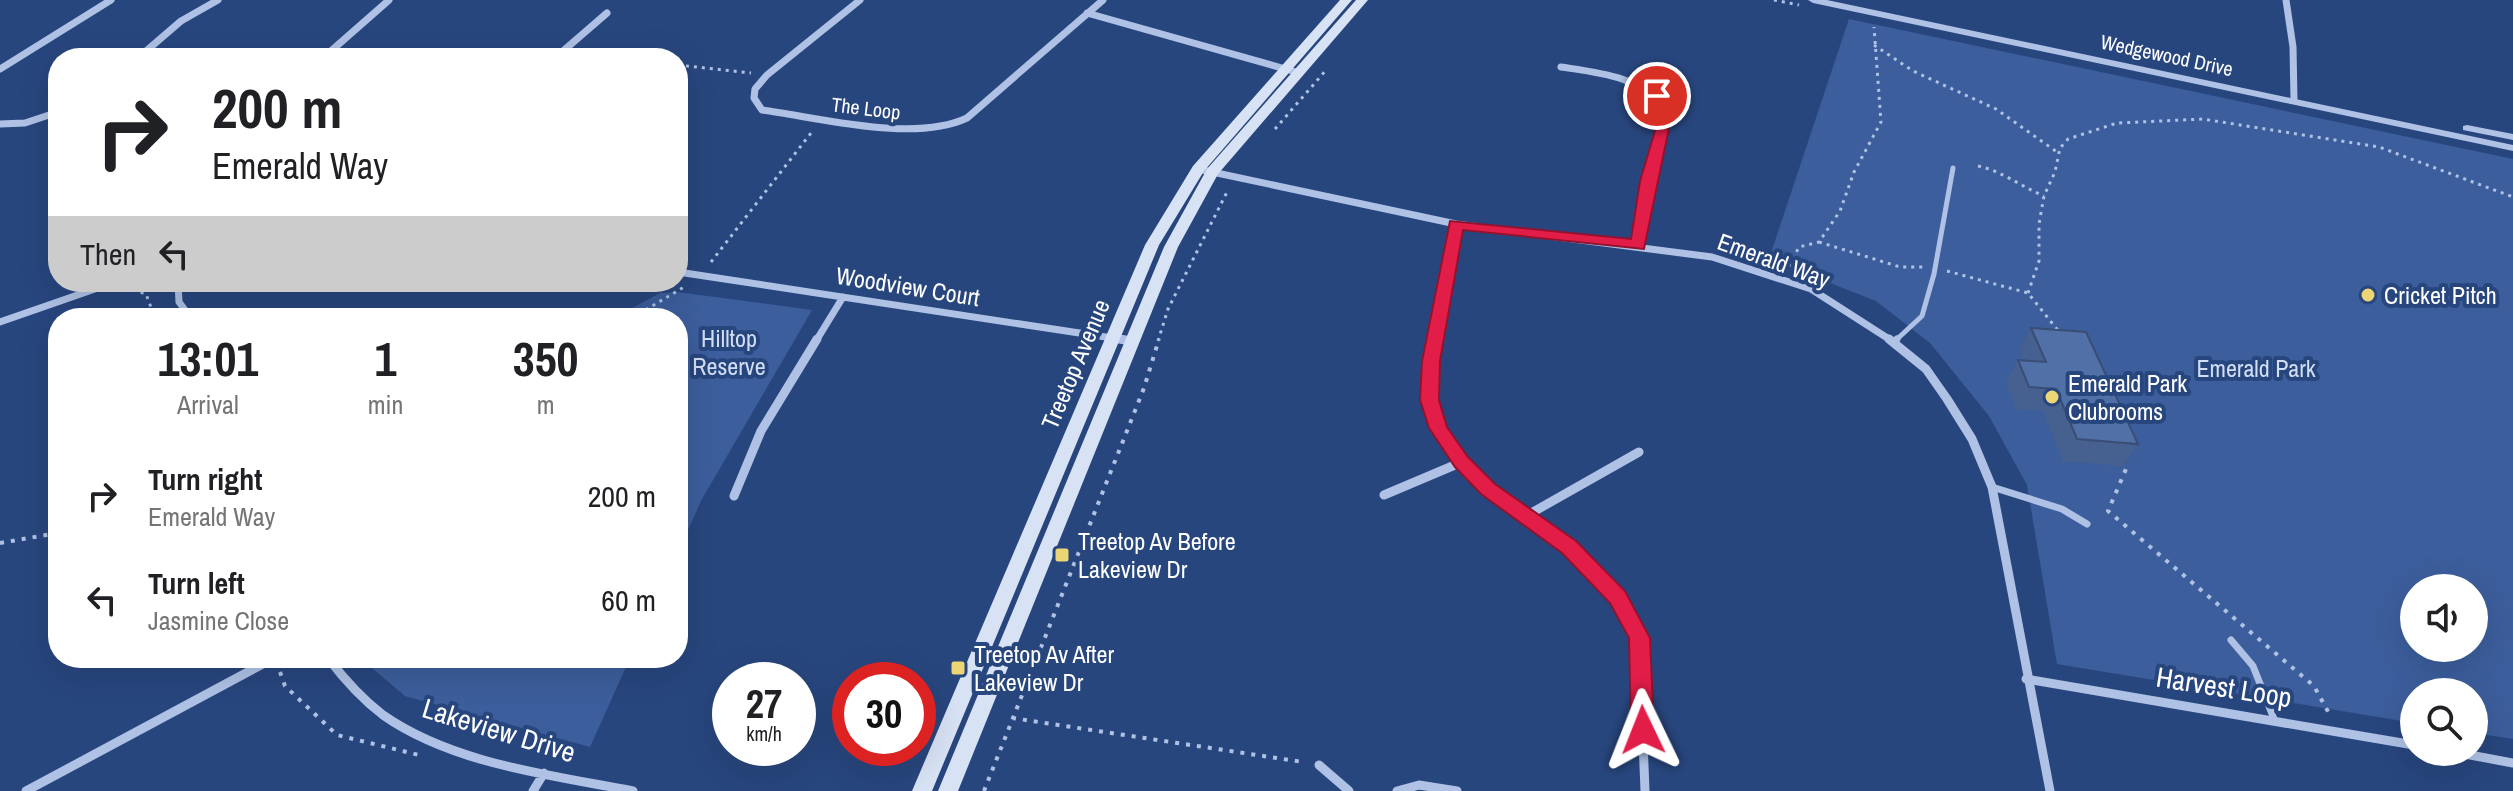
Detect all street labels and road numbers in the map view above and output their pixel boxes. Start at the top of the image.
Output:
street label: Wedgewood Drive [2098,28,2236,82]
street label: The Loop [830,90,902,126]
street label: Emerald Way [1713,225,1835,295]
street label: Woodview Court [834,259,983,313]
street label: Treetop Avenue [1033,294,1117,434]
street label: Harvest Loop [2154,658,2294,716]
street label: Lakeview Drive [418,689,580,771]

